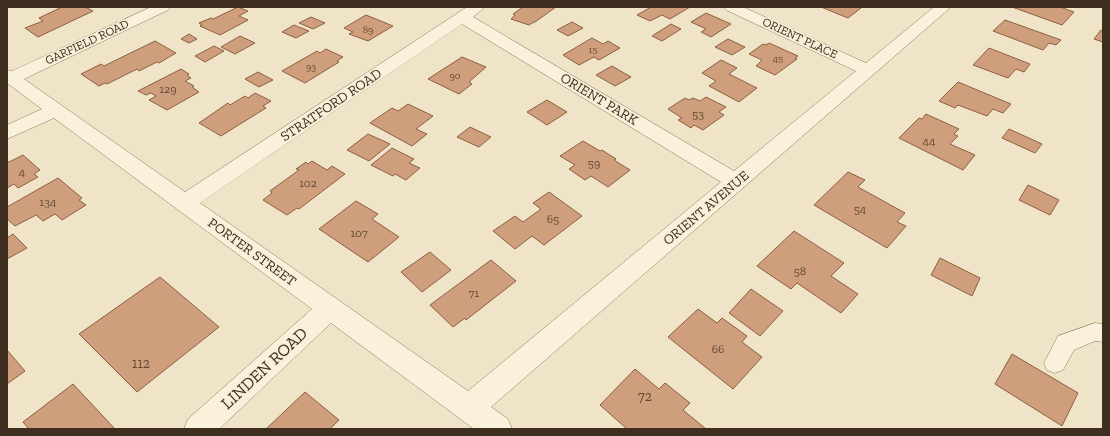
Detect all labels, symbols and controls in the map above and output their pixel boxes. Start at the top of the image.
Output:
street label: ORIENT PLACE [760,14,840,62]
street label: GARFIELD ROAD [43,16,131,68]
house number: 89 [363,24,373,36]
house number: 15 [589,44,597,56]
house number: 45 [773,53,783,65]
house number: 93 [306,61,316,73]
street label: STRATFORD ROAD [277,65,385,145]
street label: ORIENT PARK [557,69,641,129]
house number: 90 [449,70,461,82]
house number: 129 [159,82,177,96]
house number: 53 [692,107,704,121]
house number: 44 [923,134,936,148]
house number: 59 [588,156,600,170]
house number: 4 [19,165,26,179]
street label: ORIENT AVENUE [660,167,752,249]
house number: 102 [299,176,317,190]
house number: 134 [40,195,57,209]
house number: 54 [854,202,867,216]
house number: 65 [547,212,559,226]
street label: PORTER STREET [204,214,300,290]
house number: 107 [350,226,368,240]
house number: 58 [794,264,806,278]
house number: 71 [469,286,480,300]
street label: LINDEN ROAD [217,323,311,413]
house number: 66 [712,342,724,356]
house number: 112 [132,355,150,372]
house number: 72 [638,388,652,405]

